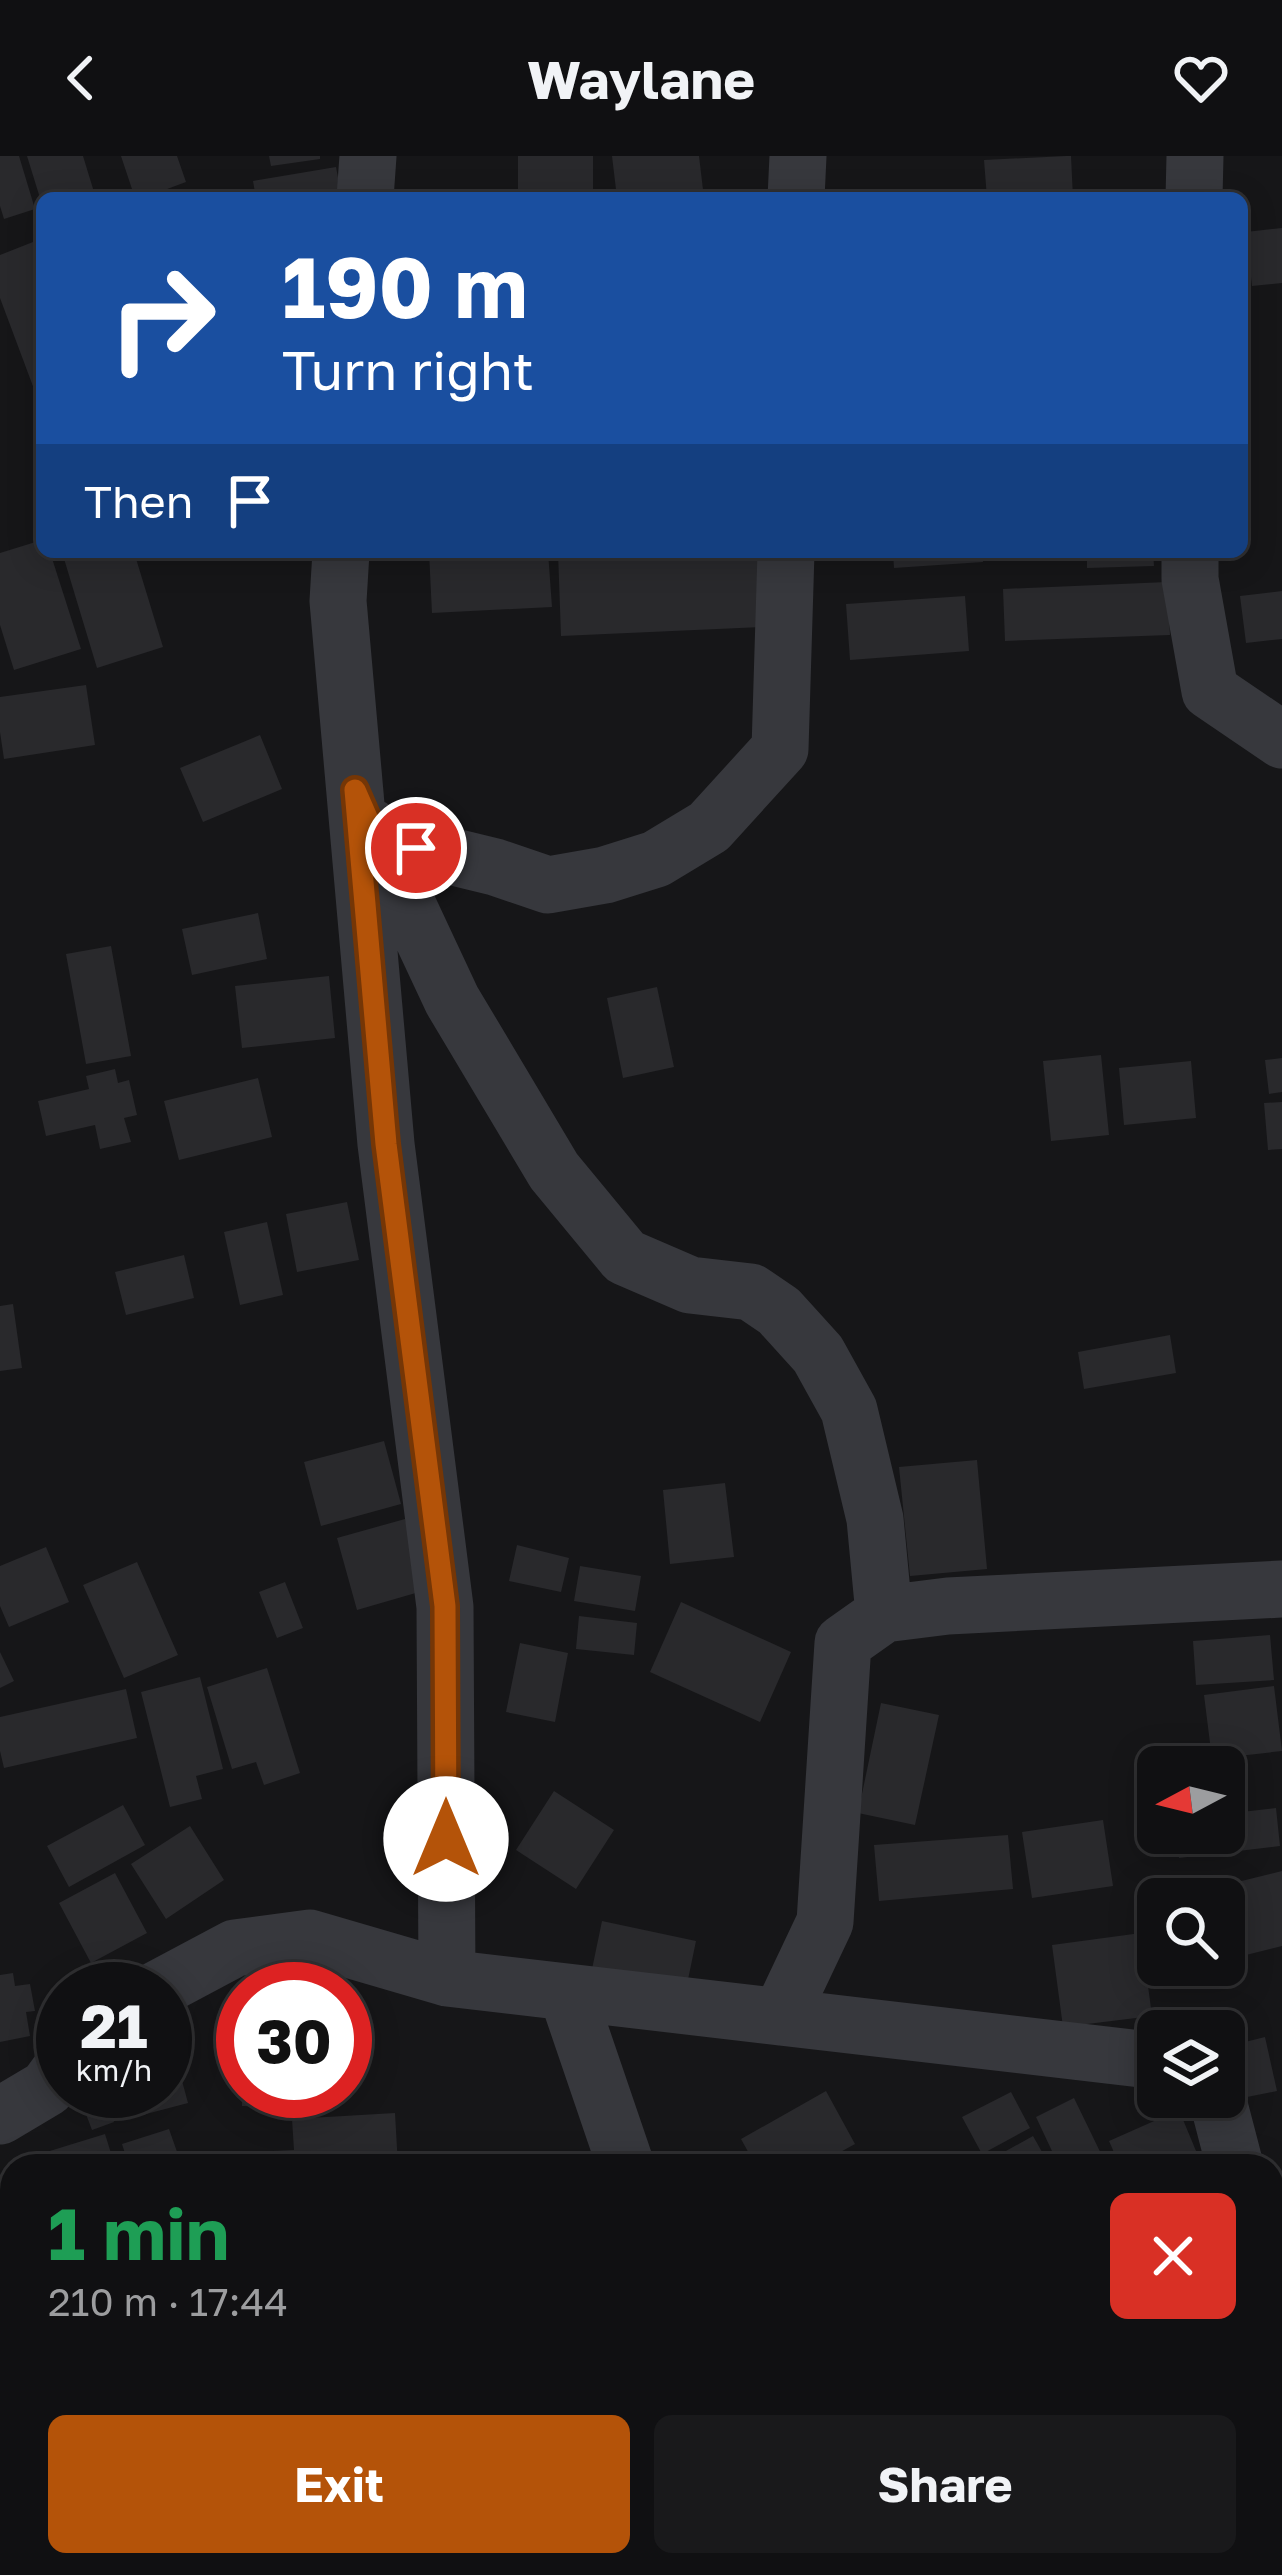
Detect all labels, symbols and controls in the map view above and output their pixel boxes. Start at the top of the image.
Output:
icon: back [48,45,114,111]
icon: heart [1168,45,1234,111]
text: Waylane [527,46,755,111]
text: 190 m [282,236,528,336]
icon: right [84,240,240,396]
text: Turn right [282,337,534,402]
icon: arrive [217,468,283,534]
text: Then [84,474,193,528]
pin [365,797,467,899]
icon: arrive [383,815,449,881]
north arrow [1137,1746,1245,1854]
map controls [1137,1746,1245,2118]
position arrow [383,1776,509,1902]
button: search [1137,1878,1245,1986]
speed limit sign: 30 [216,1962,372,2118]
text: 21 [80,1989,148,2061]
button: layers [1137,2010,1245,2118]
text: km/h [76,2052,152,2088]
text: 1 min [48,2189,229,2276]
button: close [1110,2193,1236,2319]
text: 210 m · 17:44 [48,2278,288,2325]
button: Exit [48,2415,630,2553]
button: Share [654,2415,1236,2553]

